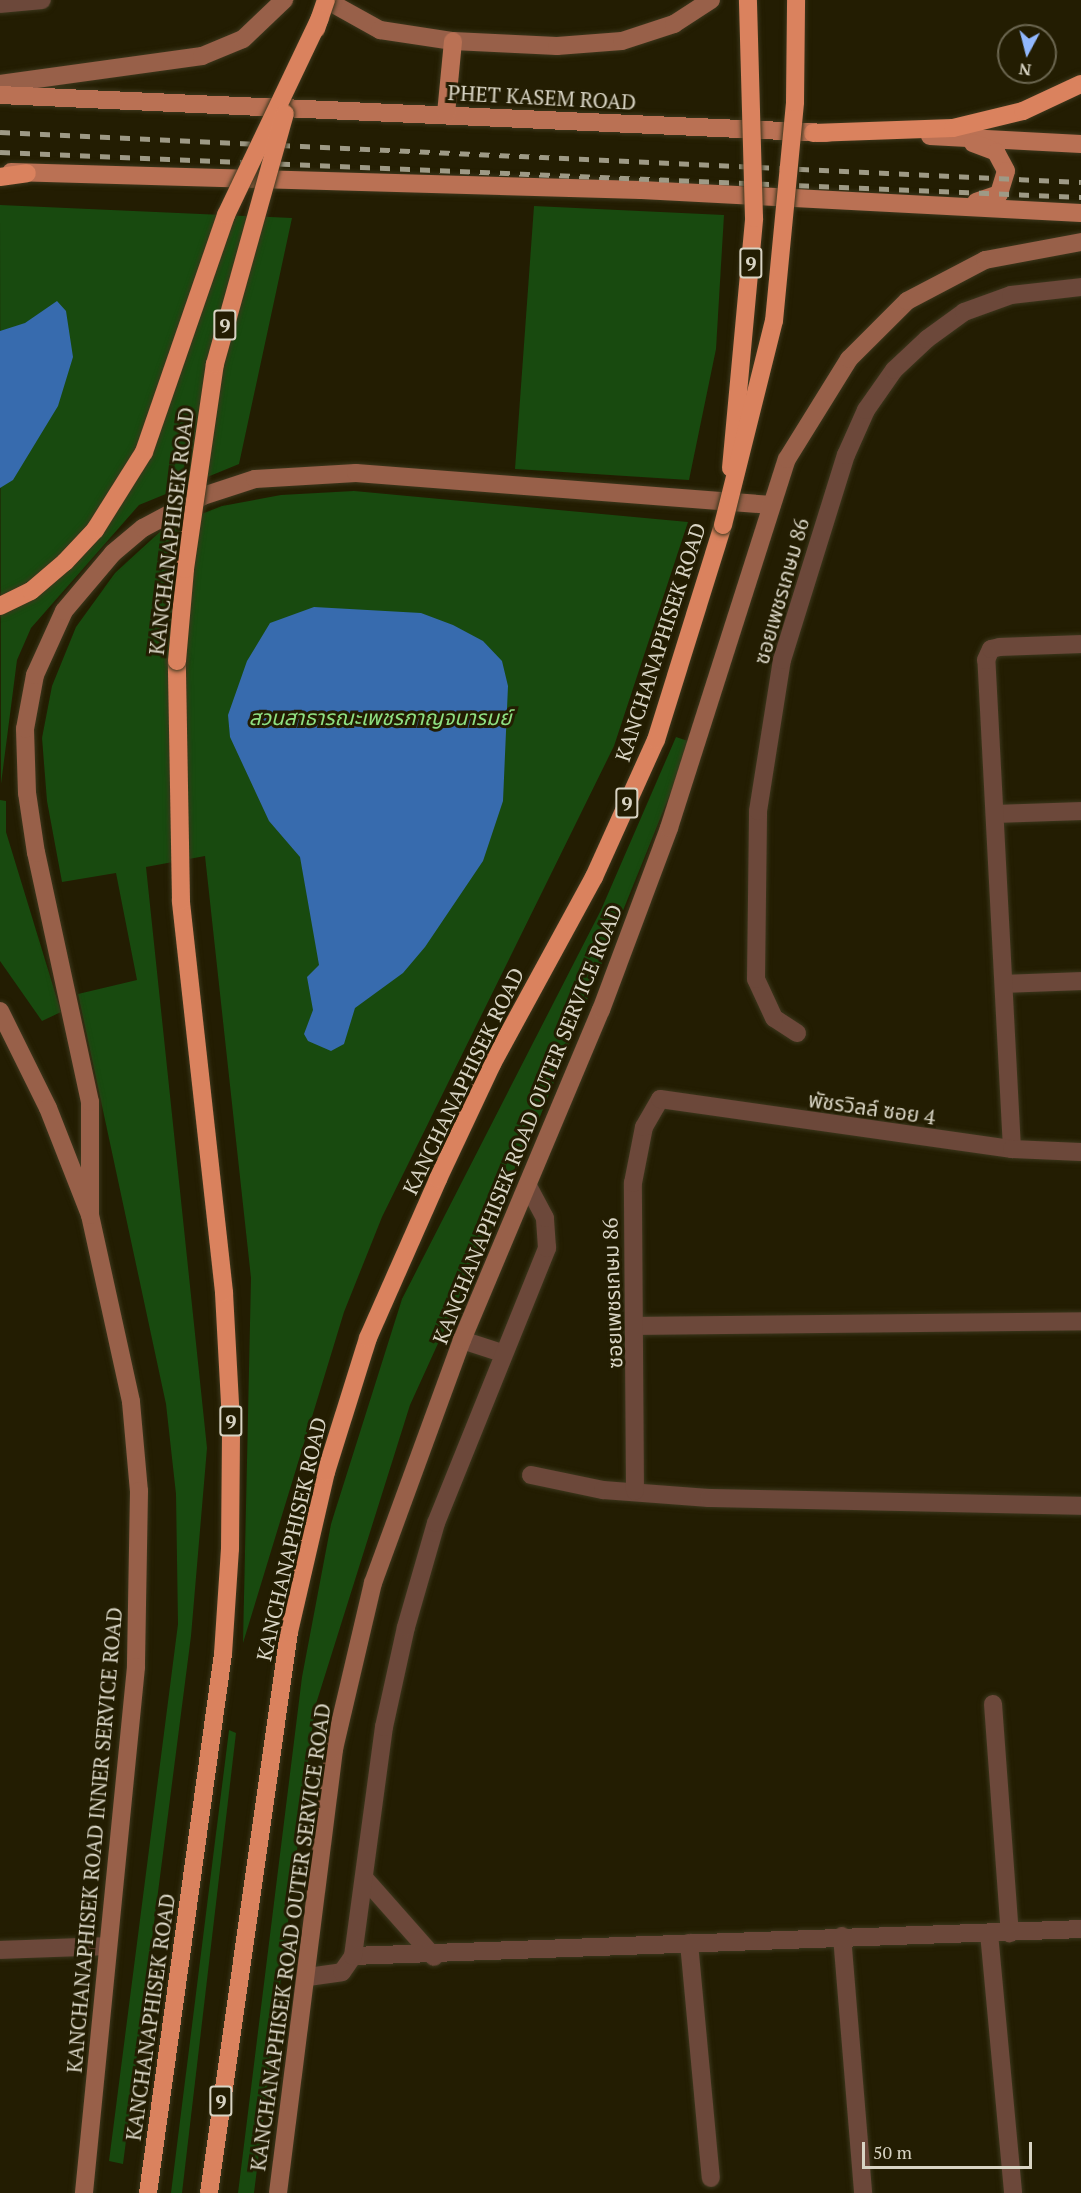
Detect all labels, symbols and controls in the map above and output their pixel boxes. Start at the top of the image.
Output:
north arrow [997,24,1057,84]
text: N [1018,58,1032,82]
street label: PHET KASEM ROAD [447,79,637,115]
road number: 9 [739,246,763,280]
road number: 9 [213,308,237,342]
street label: KANCHANAPHISEK ROAD [143,406,199,656]
street label: ซอยเพชรเกษม 86 [748,515,814,667]
street label: KANCHANAPHISEK ROAD [609,520,711,764]
park label: สวนสาธารณะเพชรกาญจนารมย์ [249,704,511,730]
road number: 9 [615,786,639,820]
street label: KANCHANAPHISEK ROAD OUTER SERVICE ROAD [427,900,627,1348]
street label: KANCHANAPHISEK ROAD [397,963,529,1199]
street label: พัชรวิลล์ ซอย 4 [807,1087,937,1129]
street label: ซอยเพชรเกษม 86 [597,1217,627,1369]
road number: 9 [219,1404,243,1438]
street label: KANCHANAPHISEK ROAD [251,1415,331,1663]
street label: KANCHANAPHISEK ROAD INNER SERVICE ROAD [61,1606,127,2074]
street label: KANCHANAPHISEK ROAD OUTER SERVICE ROAD [245,1702,335,2172]
street label: KANCHANAPHISEK ROAD [120,1892,180,2142]
road number: 9 [209,2084,233,2118]
scale bar [865,2130,1034,2168]
text: 50 m [873,2140,912,2164]

